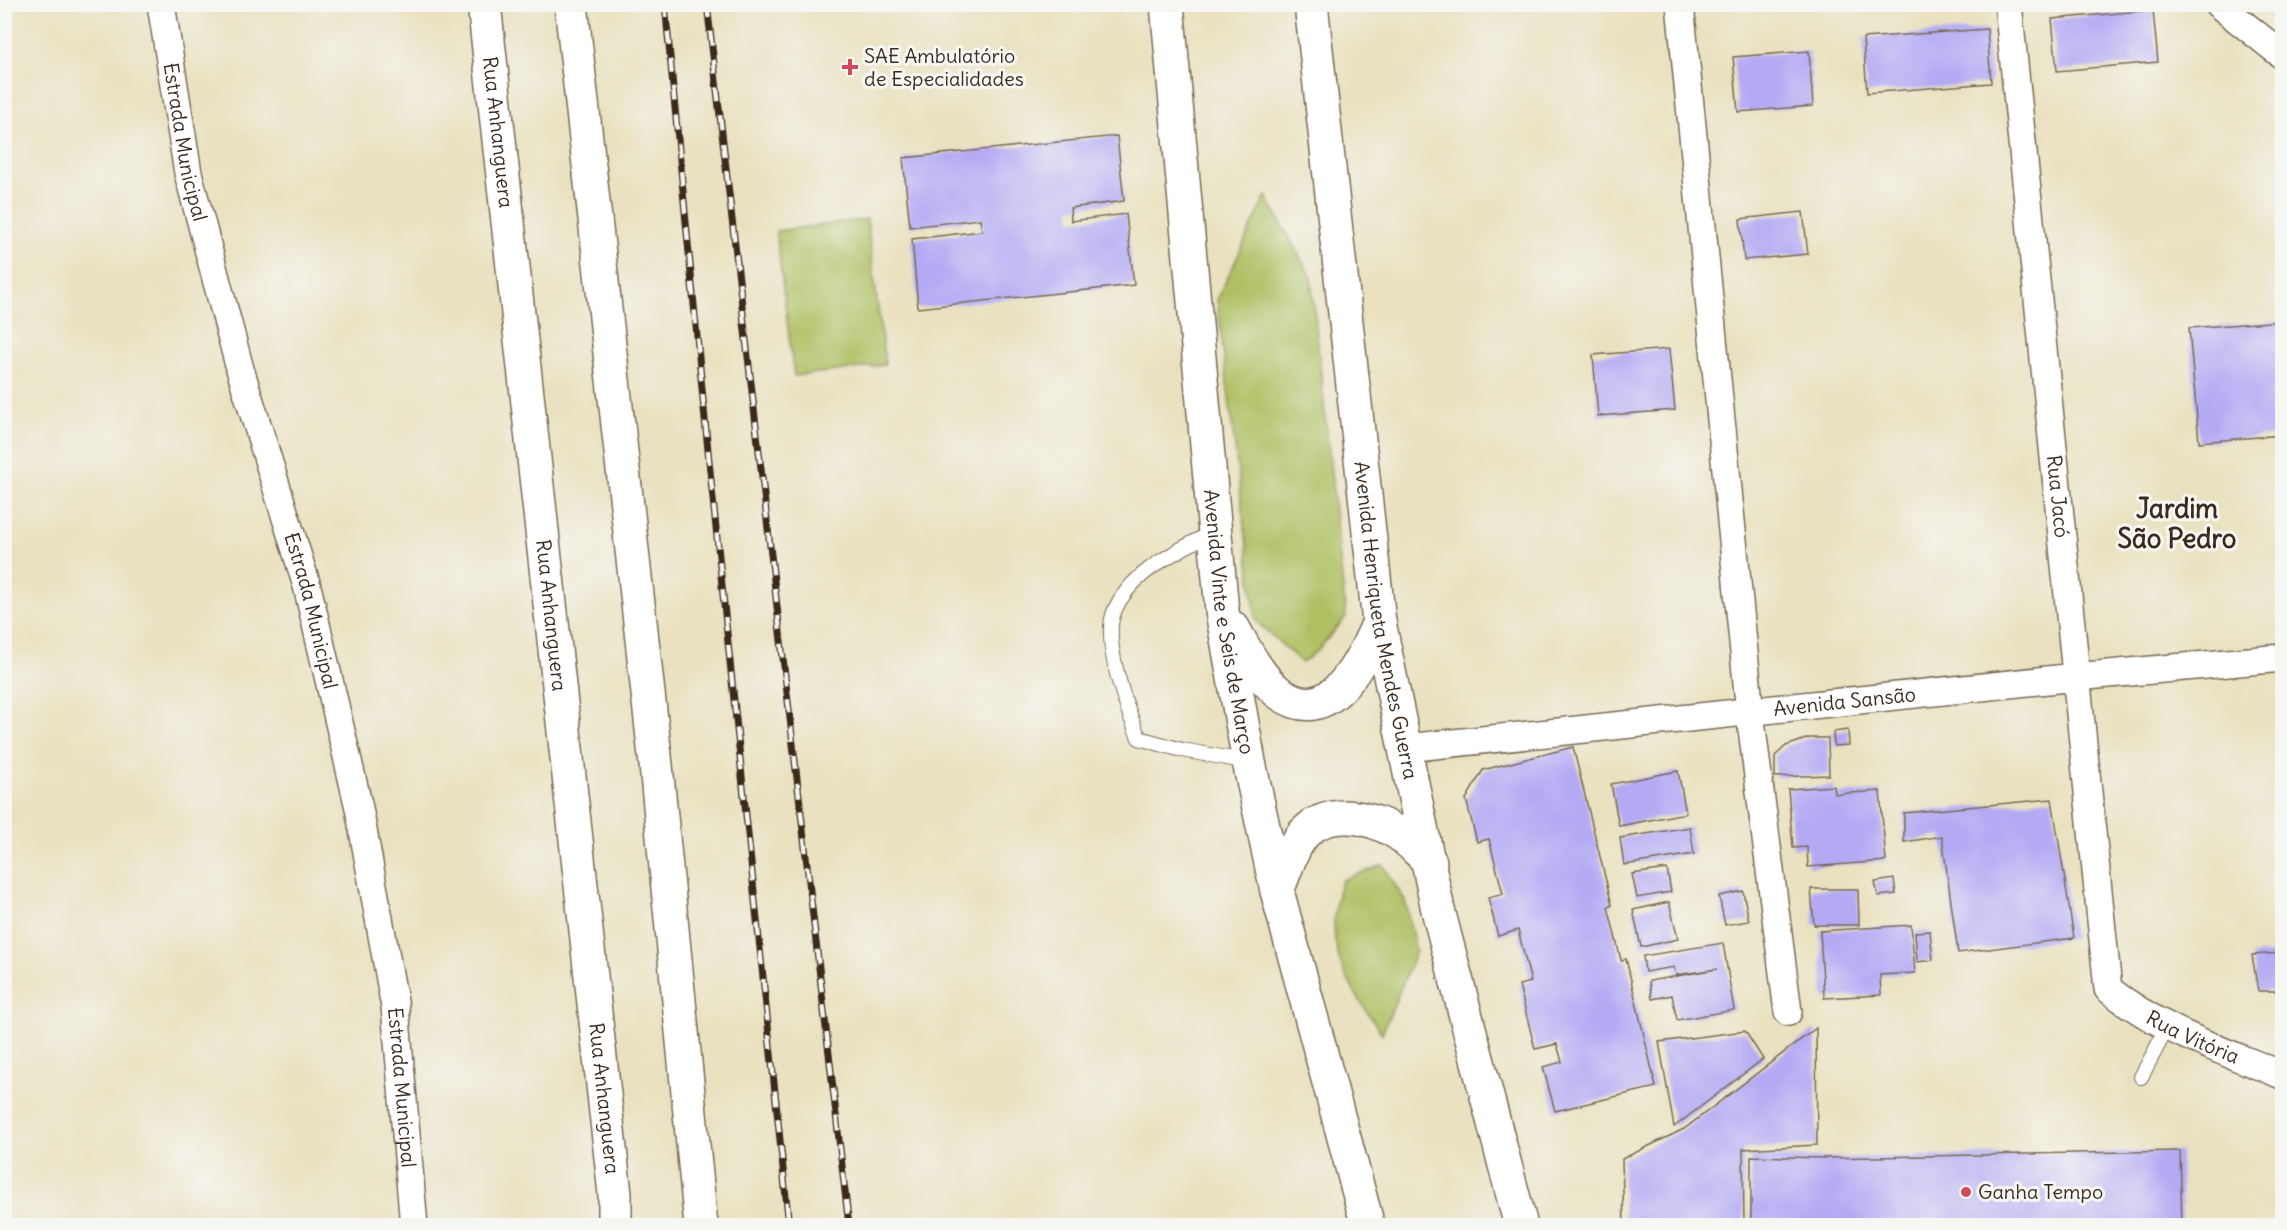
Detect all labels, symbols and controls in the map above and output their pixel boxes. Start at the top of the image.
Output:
place label: SAE Ambulatório de Especialidades [864,43,1024,91]
street label: Rua Anhanguera [478,55,519,209]
marker: SAE Ambulatório de Especialidades [841,58,859,76]
street label: Estrada Municipal [159,61,213,224]
street label: Rua Jacó [2042,454,2075,539]
street label: Avenida Henriqueta Mendes Guerra [1349,460,1424,781]
street label: Avenida Vinte e Seis de Março [1199,488,1260,756]
district label: Jardim São Pedro [2118,492,2236,555]
street label: Estrada Municipal [279,529,344,691]
street label: Rua Anhanguera [531,538,573,692]
street label: Avenida Sansão [1772,681,1917,721]
street label: Rua Vitória [2142,1005,2243,1069]
street label: Estrada Municipal [383,1006,422,1169]
street label: Rua Anhanguera [584,1021,626,1175]
place label: Ganha Tempo [1978,1179,2103,1204]
marker: Ganha Tempo [1959,1185,1973,1199]

